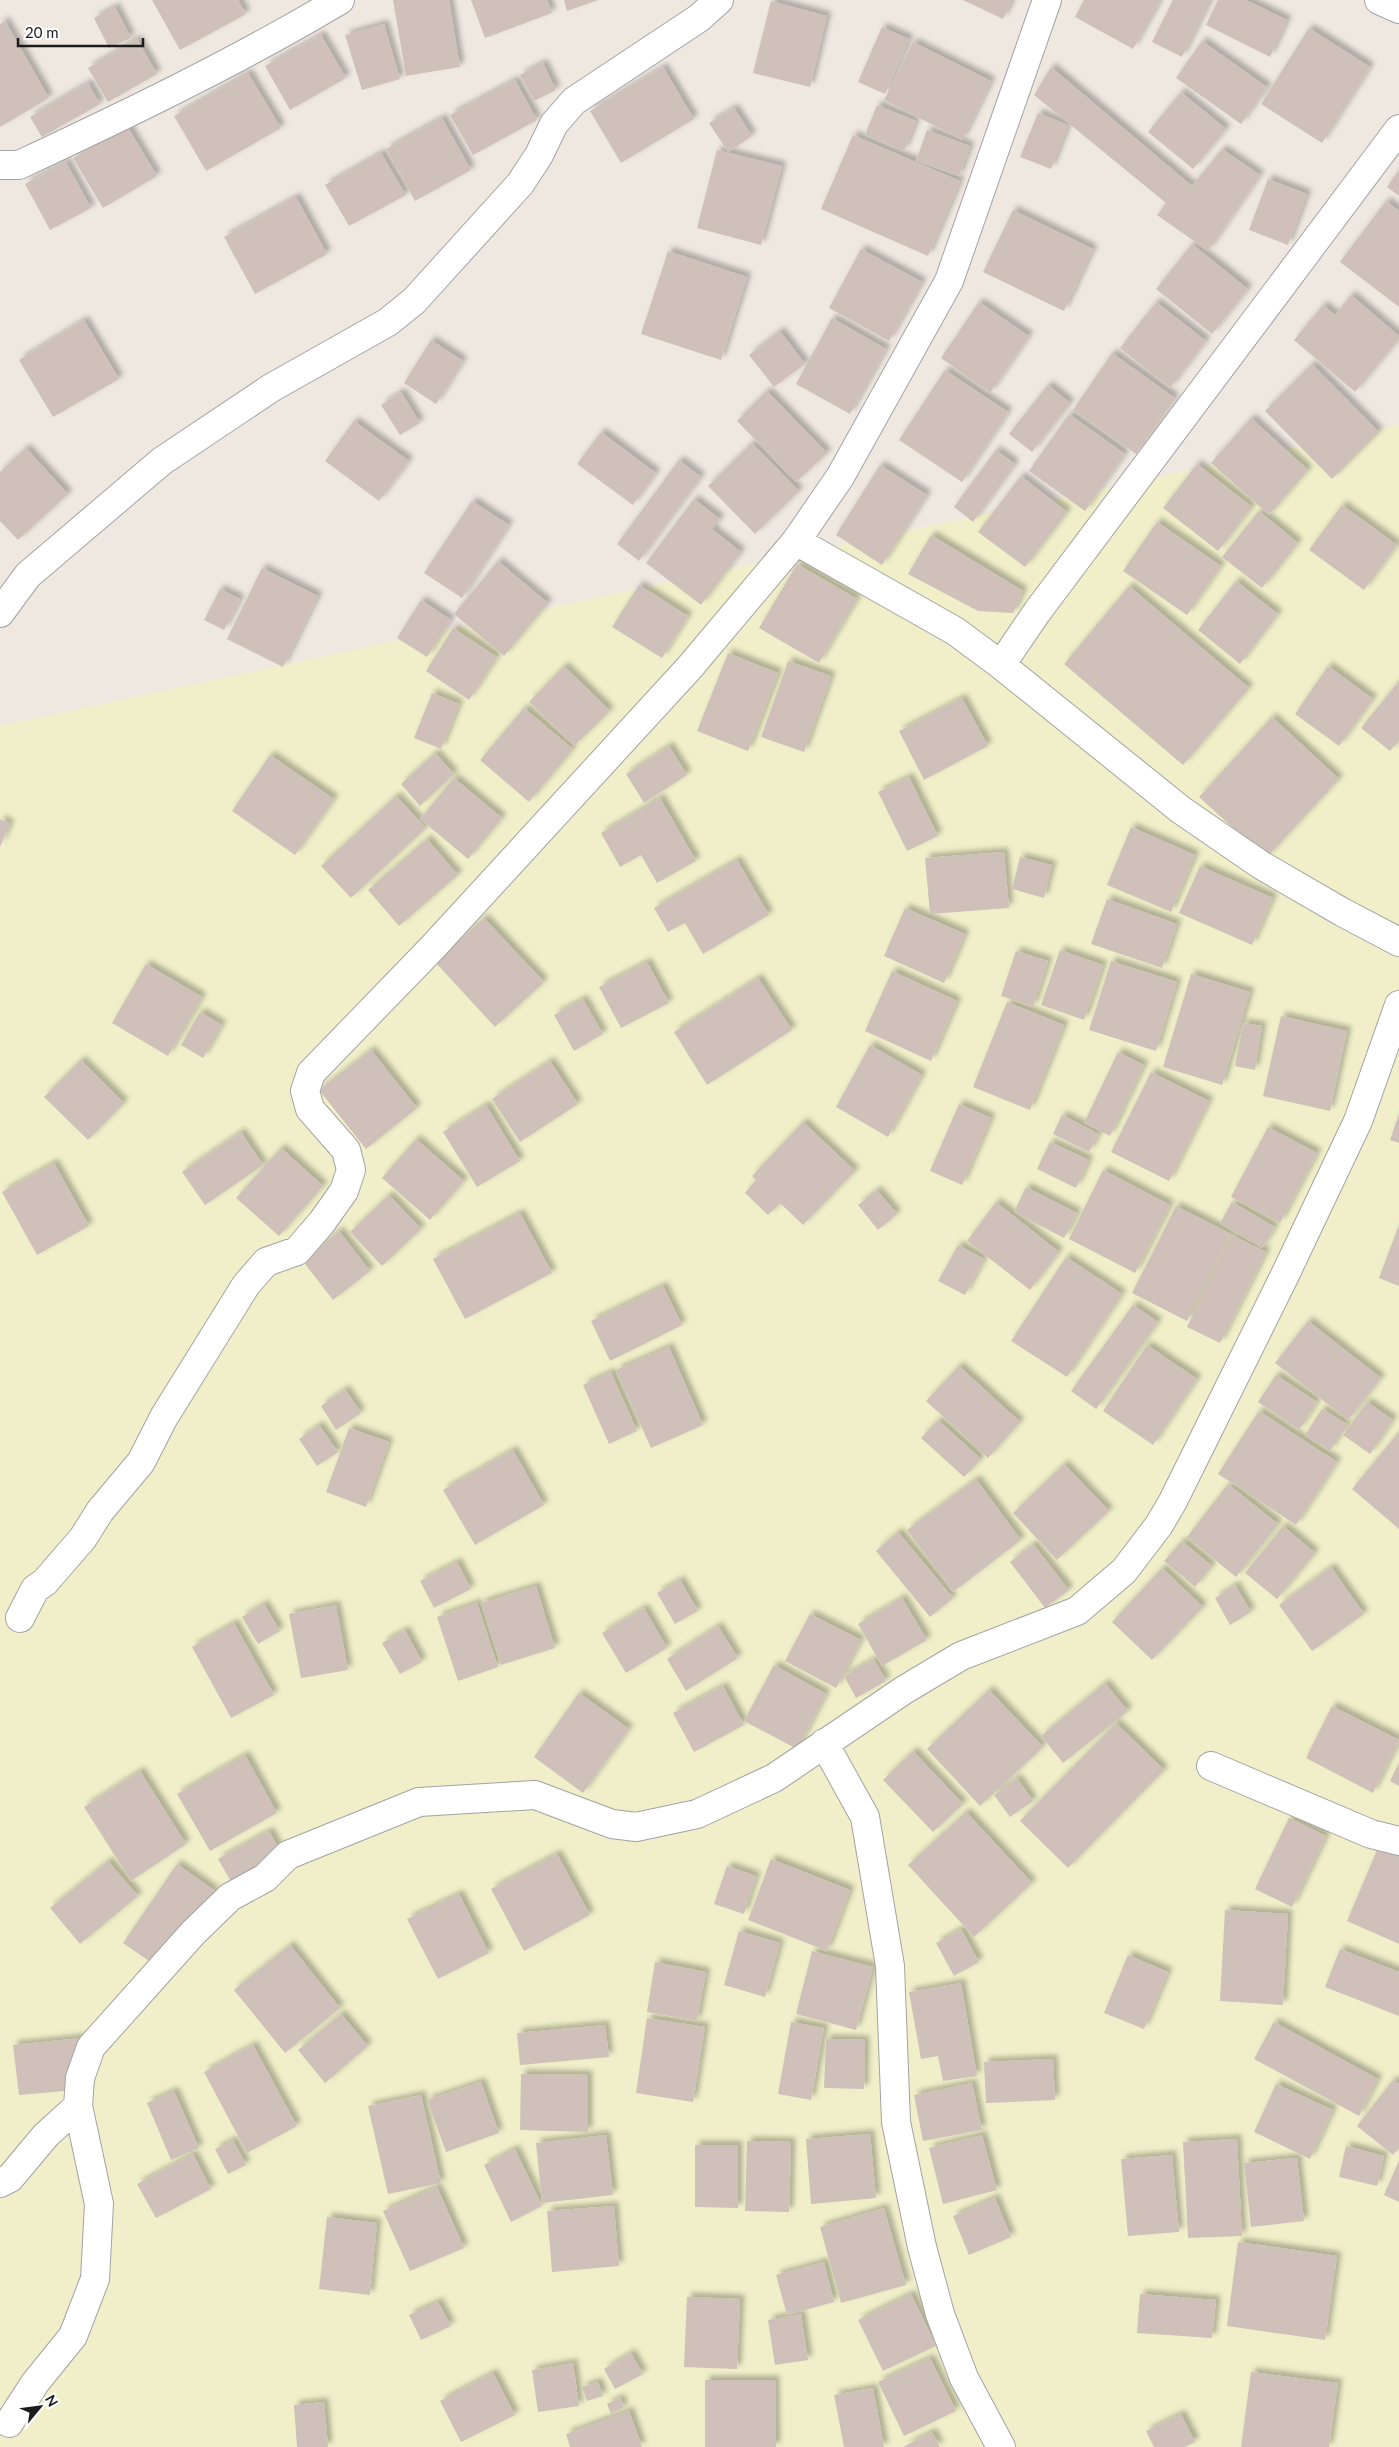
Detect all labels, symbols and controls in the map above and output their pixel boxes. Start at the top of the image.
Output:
scale bar [18,15,142,47]
text: 20 m [25,23,59,41]
north arrow [15,2382,65,2432]
text: N [42,2392,62,2409]

